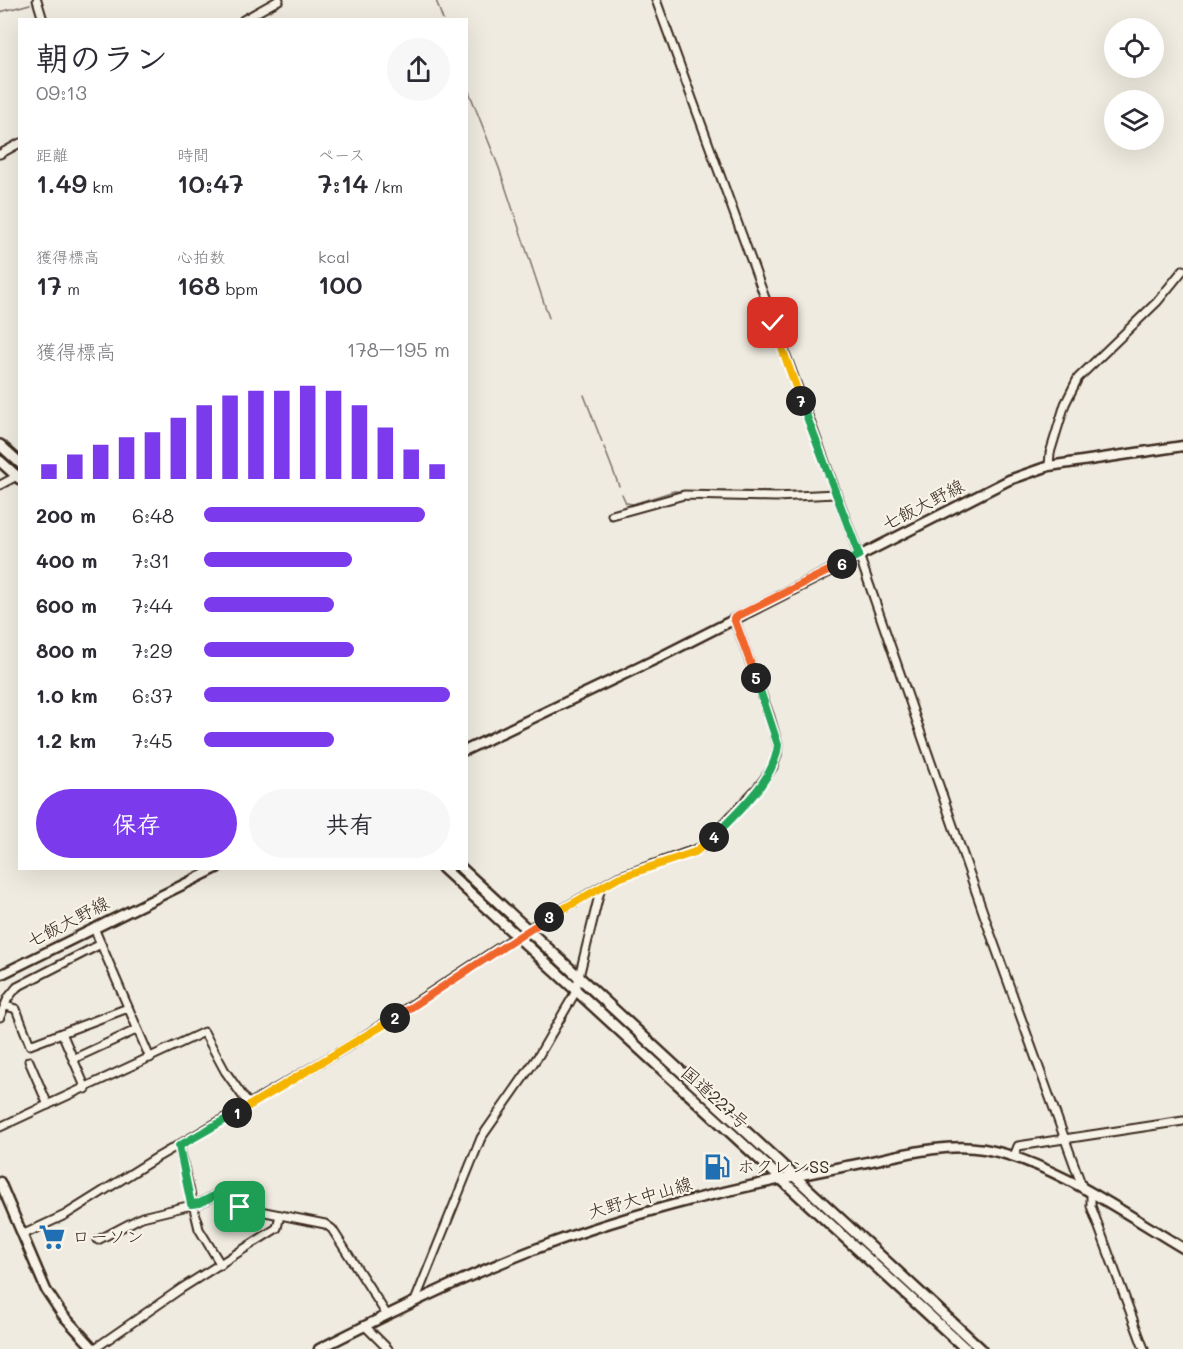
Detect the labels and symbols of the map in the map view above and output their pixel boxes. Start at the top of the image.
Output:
pin [747,297,798,348]
pin: 7 [786,386,816,416]
street label: 七飯大野線 [877,473,968,535]
pin: 6 [827,549,857,579]
pin: 5 [741,663,771,693]
pin: 4 [699,822,729,852]
street label: 七飯大野線 [22,890,113,952]
pin: 3 [534,902,564,932]
pin: 2 [380,1003,410,1033]
street label: 国道227号 [676,1060,755,1134]
pin: 1 [222,1098,252,1128]
fuel station icon: ホクレンSS [702,1152,732,1182]
place label: ホクレンSS [737,1154,829,1178]
street label: 大野大中山線 [585,1171,695,1223]
pin [214,1181,265,1232]
supermarket icon: ローソン [37,1222,67,1252]
place label: ローソン [72,1224,144,1248]

